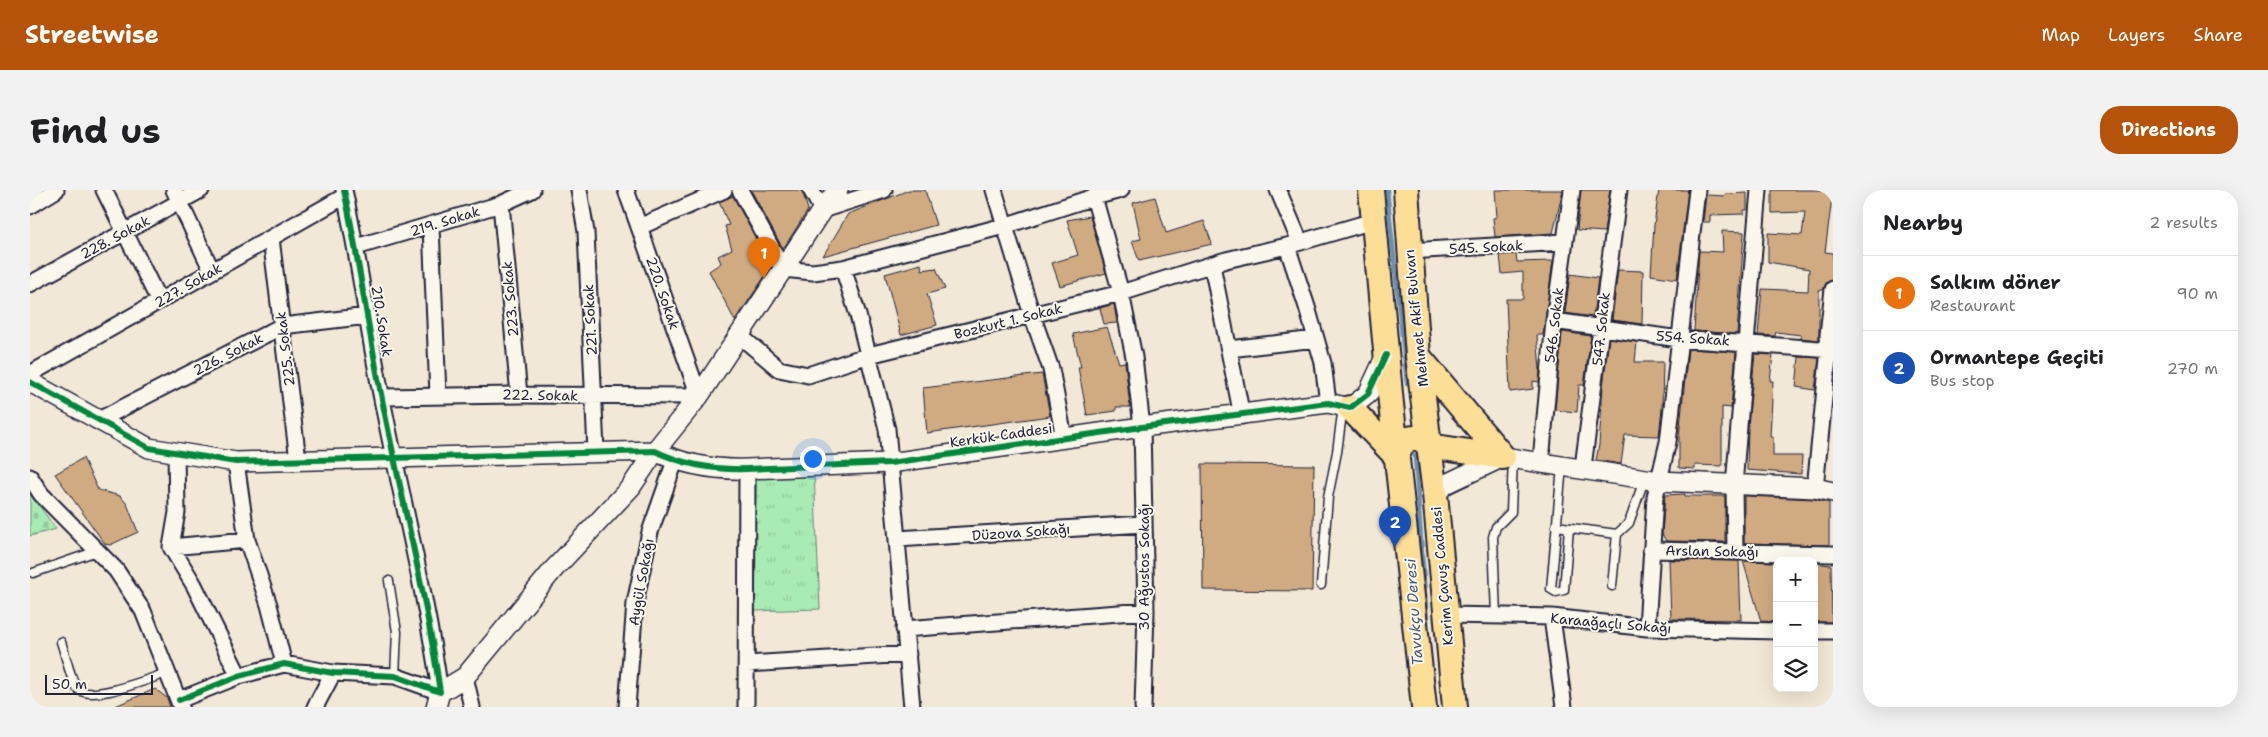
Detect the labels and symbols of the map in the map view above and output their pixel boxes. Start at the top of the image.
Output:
street label: 219. Sokak [408,202,482,240]
street label: 228. Sokak [77,211,153,263]
street label: 545. Sokak [1448,236,1524,258]
pin: 1 [748,237,780,278]
street label: Mehmet Akif Bulvarı [1400,248,1432,388]
street label: 220. Sokak [642,254,684,332]
street label: 227. Sokak [151,258,225,312]
street label: 223. Sokak [498,260,522,338]
street label: 210. Sokak [367,284,397,358]
street label: 221. Sokak [579,284,601,356]
street label: 546. Sokak [1540,286,1568,364]
street label: 547. Sokak [1588,291,1614,367]
street label: Bozkurt 1. Sokak [952,299,1064,343]
street label: 225. Sokak [271,311,299,387]
street label: 554. Sokak [1656,326,1730,350]
street label: 226. Sokak [190,329,266,379]
street label: 222. Sokak [502,385,578,405]
street label: Kerkük Caddesi [948,419,1054,451]
your location [800,446,826,472]
street label: 30 Ağustos Sokağı [1135,503,1153,631]
pin: 2 [1379,506,1411,547]
street label: Kerim Çavuş Caddesi [1427,506,1457,646]
street label: Düzova Sokağı [971,520,1071,544]
street label: Aygül Sokağı [624,537,658,627]
street label: Arslan Sokağı [1665,541,1759,561]
water label: Tavukçu Deresi [1400,557,1428,666]
street label: Karaağaçlı Sokağı [1550,609,1672,637]
scale bar [45,672,152,695]

